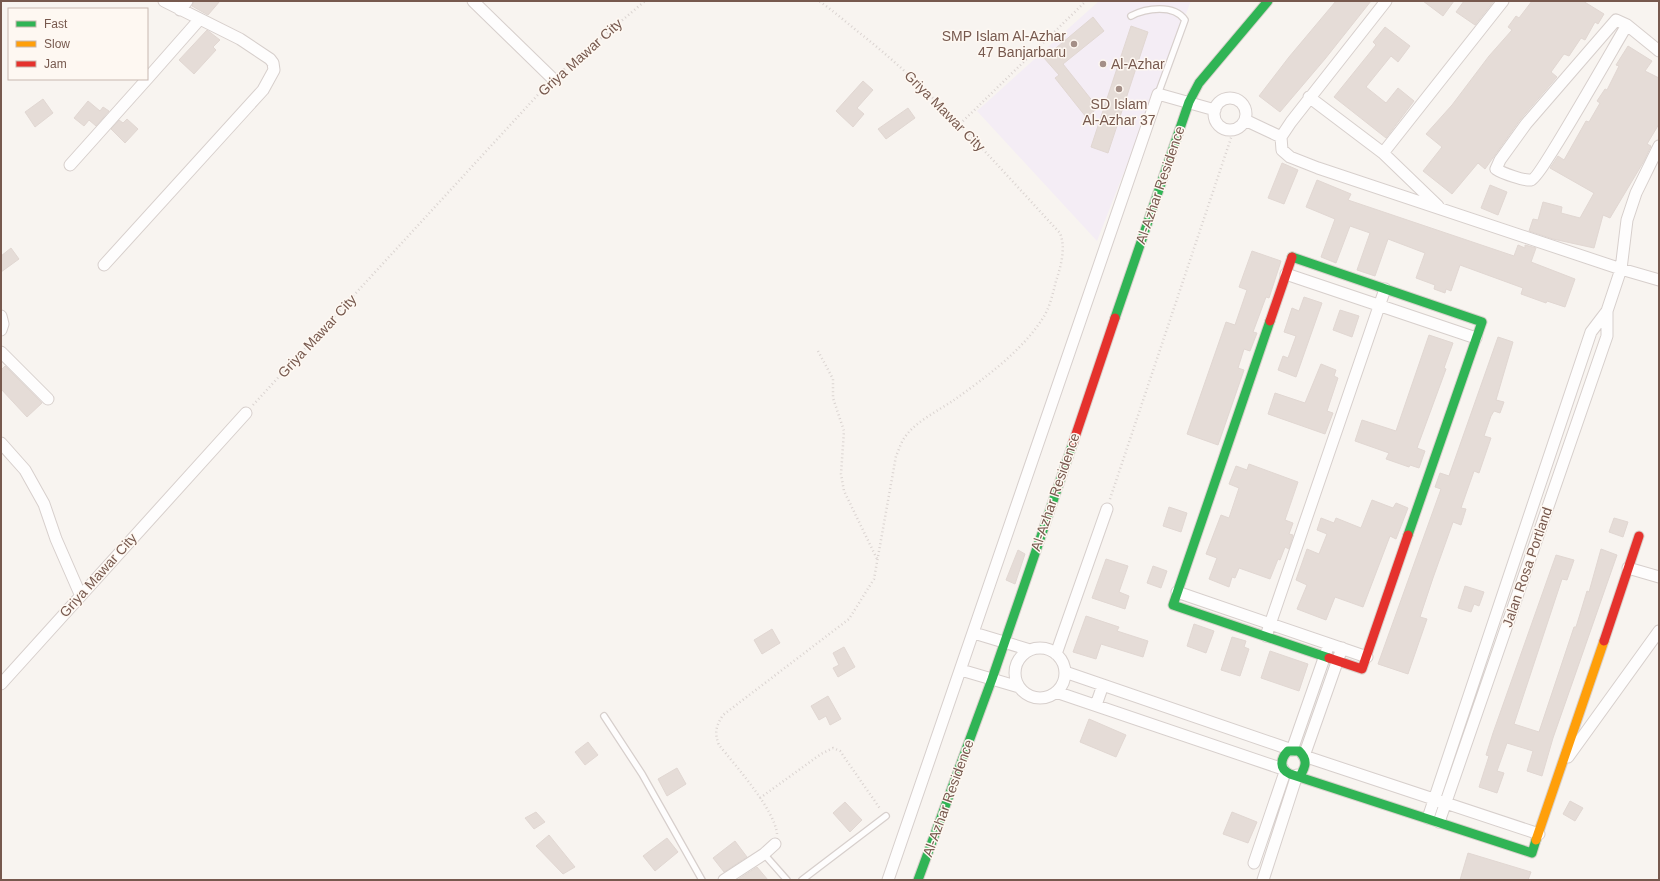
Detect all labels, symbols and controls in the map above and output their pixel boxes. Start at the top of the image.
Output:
legend [8,8,148,80]
street label: Griya Mawar City [535,15,625,99]
text: Fast [44,17,68,31]
place label: SMP Islam Al-Azhar 47 Banjarbaru [942,28,1066,60]
text: Slow [44,37,70,51]
marker: SMP Islam Al-Azhar 47 Banjarbaru [1069,39,1079,49]
place label: Al-Azhar [1111,56,1165,72]
text: Jam [44,57,67,71]
marker: Al-Azhar [1098,59,1108,69]
street label: Griya Mawar City [901,67,989,155]
marker: SD Islam Al-Azhar 37 [1114,84,1124,94]
place label: SD Islam Al-Azhar 37 [1082,96,1156,128]
street label: Al-Azhar Residence [1132,124,1188,246]
street label: Griya Mawar City [275,291,359,381]
street label: Al-Azhar Residence [1027,431,1083,553]
street label: Jalan Rosa Portland [1499,505,1555,629]
street label: Griya Mawar City [56,530,140,620]
street label: Al-Azhar Residence [919,737,977,859]

